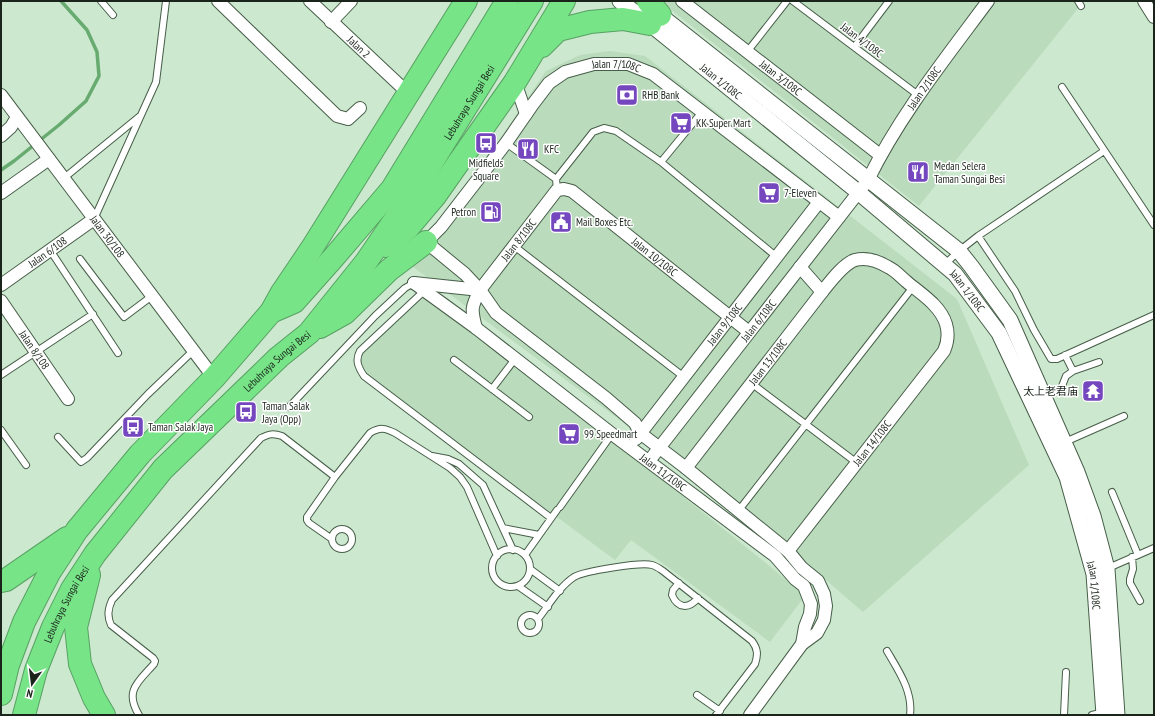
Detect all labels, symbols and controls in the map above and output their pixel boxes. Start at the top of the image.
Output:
street label: Jalan 4/108C [837,19,886,60]
street label: Jalan 2 [344,32,373,61]
street label: Jalan 3/108C [756,56,804,98]
street label: Jalan 7/108C [589,57,643,75]
street label: Jalan 1/108C [697,60,745,102]
street label: Lebuhraya Sungai Besi [441,62,498,142]
street label: Jalan 2/108C [903,64,944,113]
bank icon: RHB Bank [614,82,640,108]
place label: RHB Bank [642,88,680,102]
supermarket icon: KK Super Mart [668,110,694,136]
place label: KK Super Mart [696,116,751,130]
bus stop icon: Midfields Square [473,130,499,156]
restaurant icon: KFC [515,136,541,162]
place label: KFC [544,142,559,156]
place label: Midfields Square [469,156,504,183]
restaurant icon: Medan Selera Taman Sungai Besi [905,159,931,185]
place label: Medan Selera Taman Sungai Besi [934,159,1005,186]
supermarket icon: 7-Eleven [756,180,782,206]
place label: 7-Eleven [784,186,817,200]
fuel station icon: Petron [478,199,504,225]
place label: Petron [451,205,476,219]
public building icon: Mail Boxes Etc. [548,209,574,235]
street label: Jalan 30/108 [86,212,128,260]
place label: Mail Boxes Etc. [576,215,633,229]
street label: Jalan 8/108C [497,216,539,265]
street label: Jalan 6/108 [25,233,70,271]
street label: Jalan 10/108C [628,234,680,279]
street label: Jalan 1/108C [947,266,988,315]
street label: Jalan 6/108C [737,297,779,345]
street label: Jalan 9/108C [703,300,745,349]
street label: Jalan 8/108 [15,327,53,372]
street label: Lebuhraya Sungai Besi [240,328,313,395]
street label: Jalan 13/108C [745,336,790,389]
temple icon: 太上老君庙 [1080,378,1106,404]
place label: 太上老君庙 [1023,384,1078,398]
bus stop icon: Taman Salak Jaya (Opp) [233,399,259,425]
place label: Taman Salak Jaya (Opp) [261,399,310,426]
bus stop icon: Taman Salak Jaya [120,414,146,440]
street label: Jalan 14/108C [849,417,894,469]
place label: Taman Salak Jaya [148,420,213,434]
supermarket icon: 99 Speedmart [556,421,582,447]
place label: 99 Speedmart [584,427,637,441]
street label: Jalan 11/108C [636,450,689,494]
street label: Jalan 1/108C [1083,558,1104,610]
street label: Lebuhraya Sungai Besi [40,563,92,645]
north arrow [12,664,52,704]
text: N [25,686,34,701]

